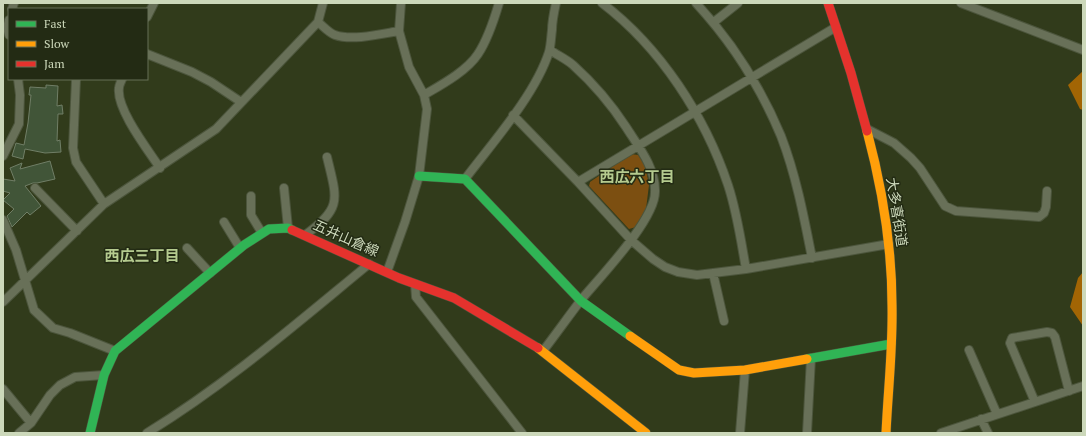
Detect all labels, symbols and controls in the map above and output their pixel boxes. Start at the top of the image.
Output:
legend [8,8,148,80]
text: Fast [44,16,67,31]
text: Slow [44,36,70,51]
text: Jam [44,56,65,71]
district label: 西広六丁目 [599,166,675,186]
street label: 大多喜街道 [883,176,912,248]
street label: 五井山倉線 [310,215,382,260]
district label: 西広三丁目 [104,245,180,265]

